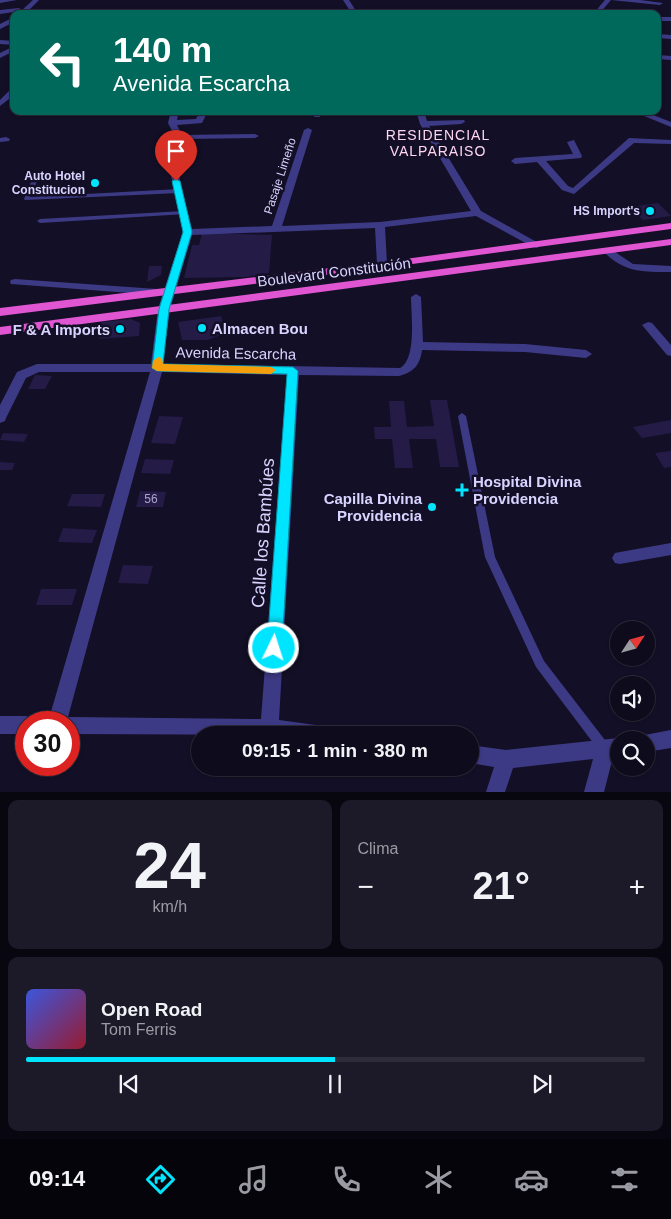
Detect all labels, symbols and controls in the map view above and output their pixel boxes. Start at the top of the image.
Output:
icon: left [30,30,95,95]
text: 140 m [113,30,212,69]
text: Avenida Escarcha [113,71,290,96]
district label: RESIDENCIAL VALPARAISO [386,127,490,159]
pin [155,130,197,181]
street label: Pasaje Limeño [261,136,299,216]
icon: arrive [162,137,190,165]
place label: Auto Hotel Constitucion [12,169,85,197]
marker: Auto Hotel Constitucion [89,177,101,189]
place label: HS Import's [573,204,640,218]
marker: HS Import's [644,205,656,217]
street label: Boulevard Constitución [256,254,412,290]
place label: Almacen Bou [212,320,308,337]
place label: F & A Imports [13,321,110,338]
marker: Almacen Bou [196,322,208,334]
marker: F & A Imports [114,323,126,335]
street label: Avenida Escarcha [176,343,297,363]
street label: Calle los Bambúes [248,457,278,609]
place label: Hospital Divina Providencia [473,473,582,507]
marker: Hospital Divina Providencia [455,483,469,497]
place label: Capilla Divina Providencia [324,490,423,524]
house number: 56 [144,492,158,506]
marker: Capilla Divina Providencia [426,501,438,513]
position arrow [247,621,299,673]
north arrow [610,621,655,666]
map controls [610,621,655,776]
button: sound [610,676,655,721]
speed limit sign: 30 [15,711,80,776]
button: search [610,731,655,776]
text: 09:15 · 1 min · 380 m [242,740,428,761]
text: 24 [134,829,206,902]
text: Clima [358,840,398,857]
text: 21° [473,865,530,907]
text: − [358,871,374,902]
text: + [629,871,645,902]
text: km/h [152,898,187,915]
text: Open Road [101,999,202,1020]
text: Tom Ferris [101,1021,177,1038]
icon: previous [115,1070,143,1098]
icon: pause [321,1070,349,1098]
icon: next [528,1070,556,1098]
icon: directions [143,1162,178,1197]
icon: music [236,1162,271,1197]
icon: phone [329,1162,364,1197]
icon: climate [421,1162,456,1197]
icon: car [514,1162,549,1197]
icon: filters [607,1162,642,1197]
text: 09:14 [29,1166,85,1191]

